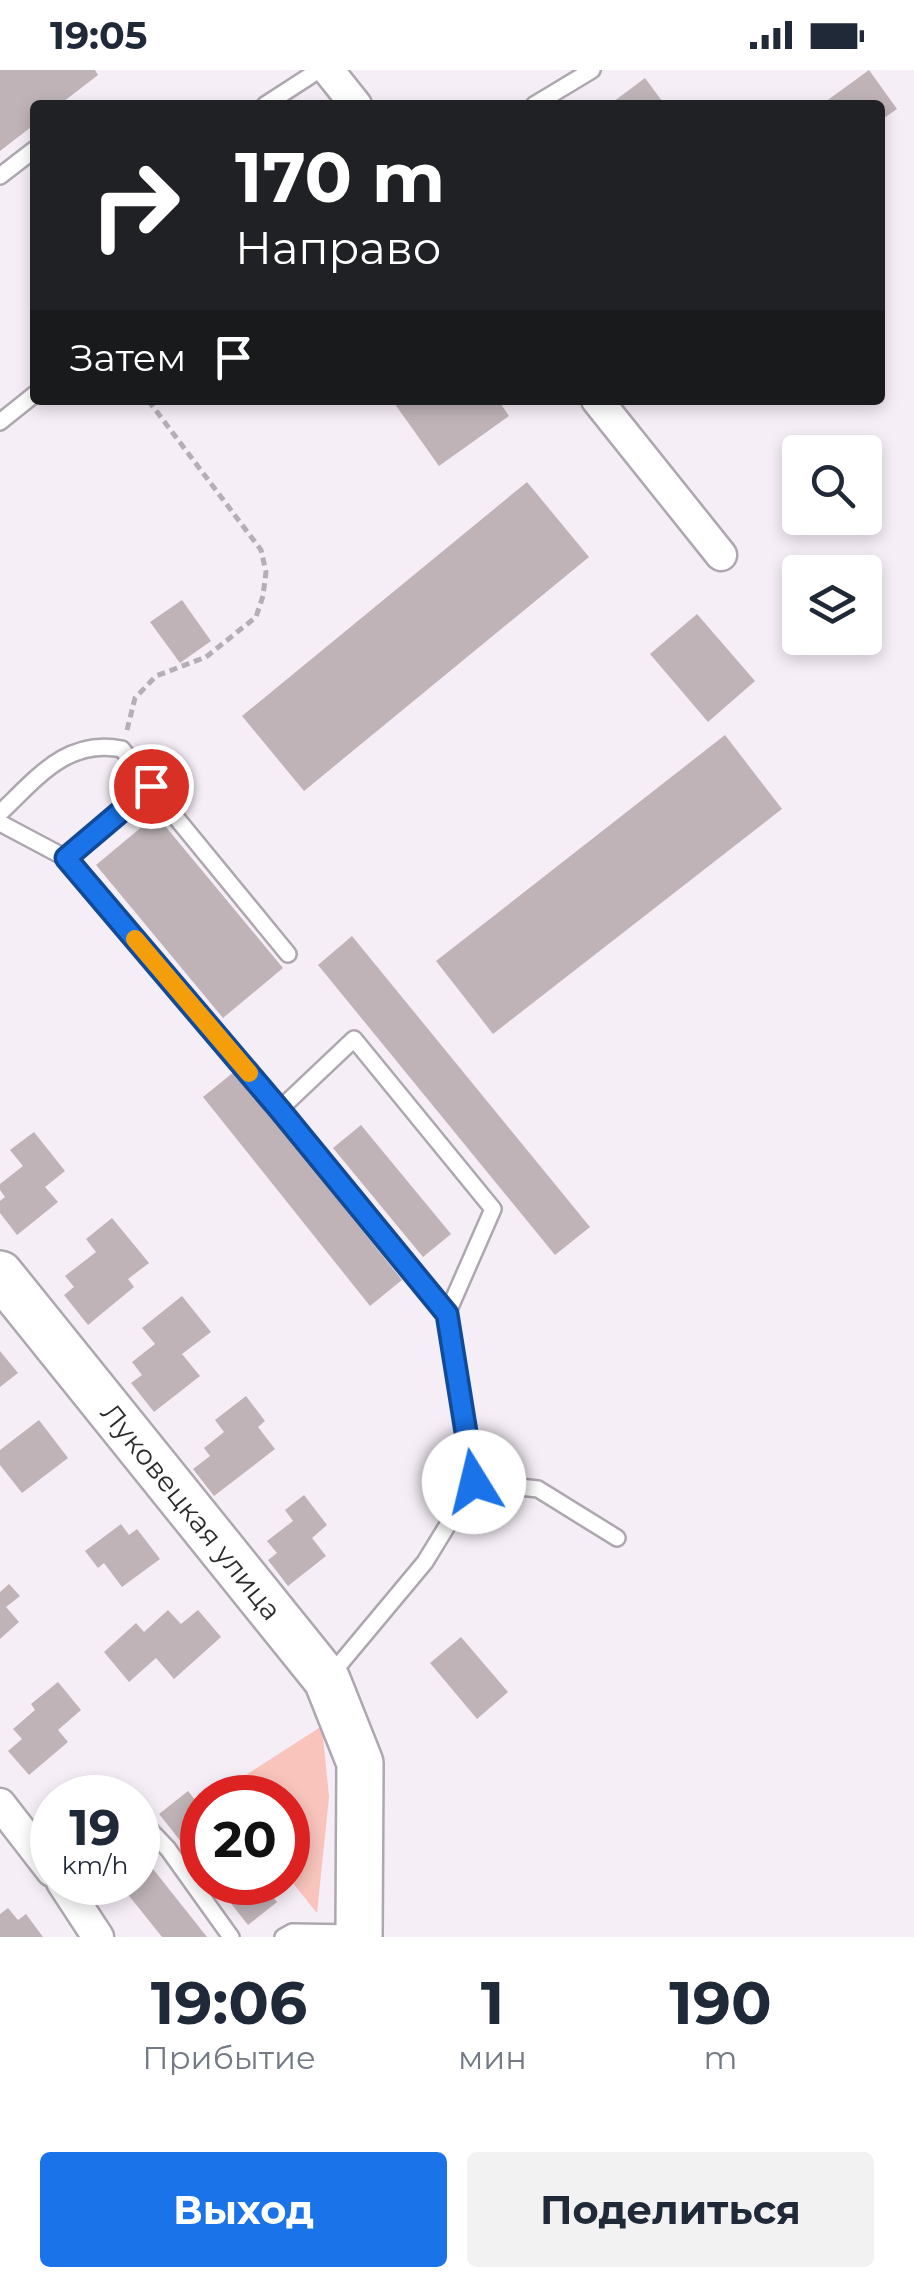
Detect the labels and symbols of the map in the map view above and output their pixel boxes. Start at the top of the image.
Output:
pin [109,744,194,829]
street label: Луковецкая улица [94,1396,289,1627]
position arrow [422,1430,526,1534]
speed limit sign: 20 [180,1775,310,1905]

